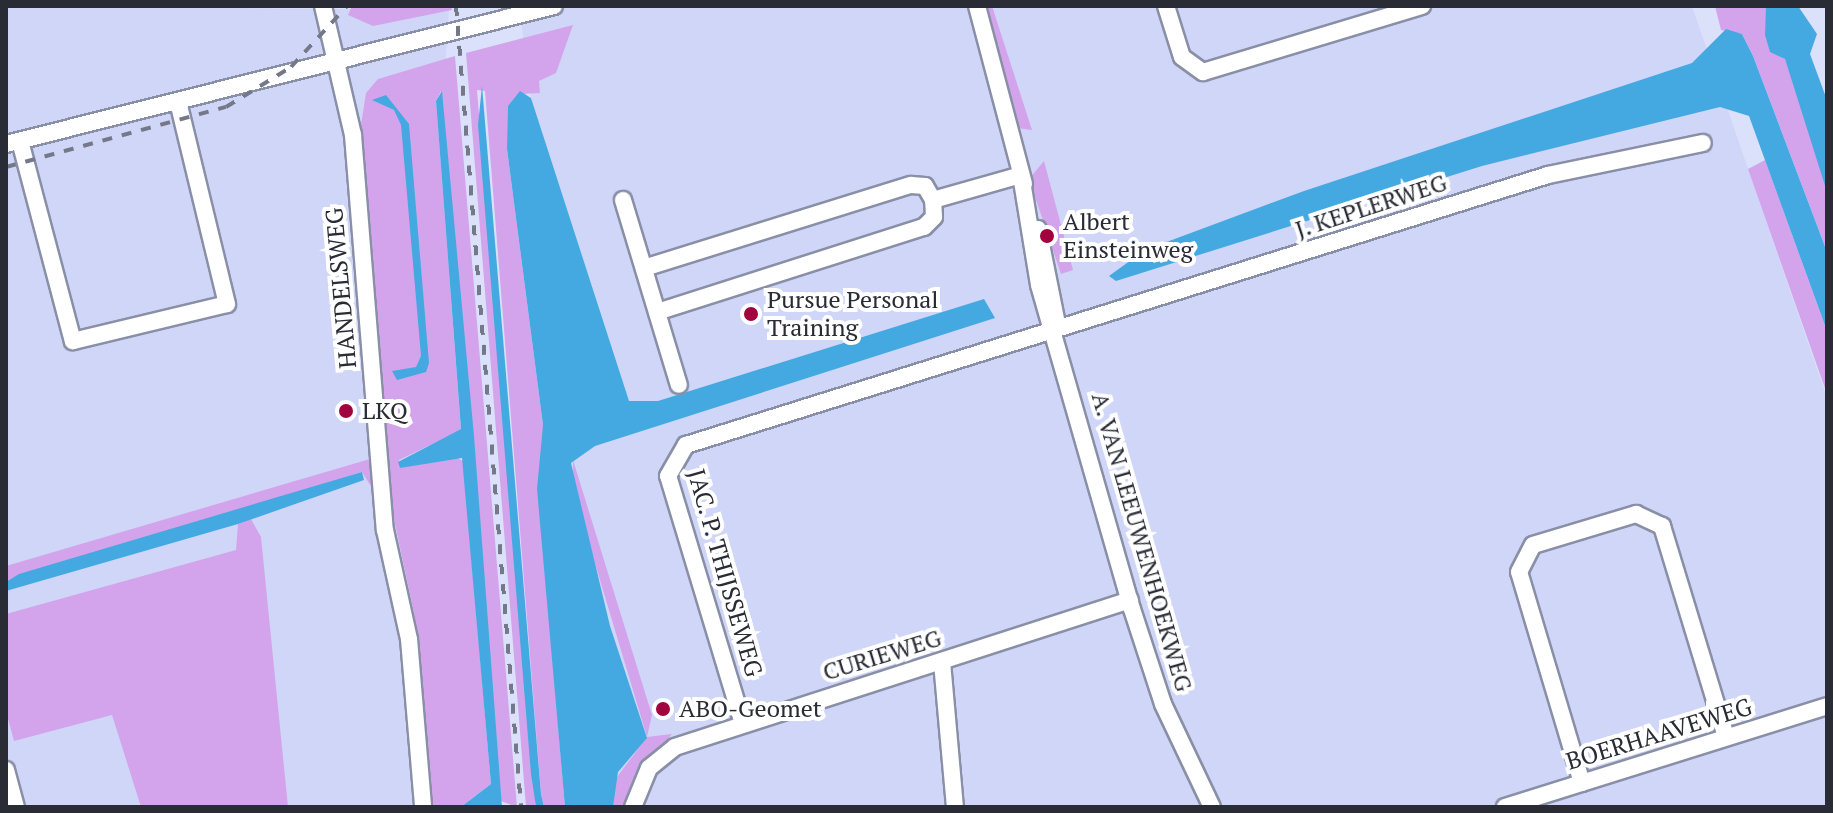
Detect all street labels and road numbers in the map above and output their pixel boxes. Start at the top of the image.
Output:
street label: J. KEPLERWEG [1291,168,1451,244]
street label: HANDELSWEG [320,206,362,370]
street label: A. VAN LEEUWENHOEKWEG [1085,388,1199,696]
street label: JAC. P. THIJSSEWEG [681,465,769,681]
street label: CURIEWEG [819,623,945,687]
street label: BOERHAAVEWEG [1563,692,1755,776]

